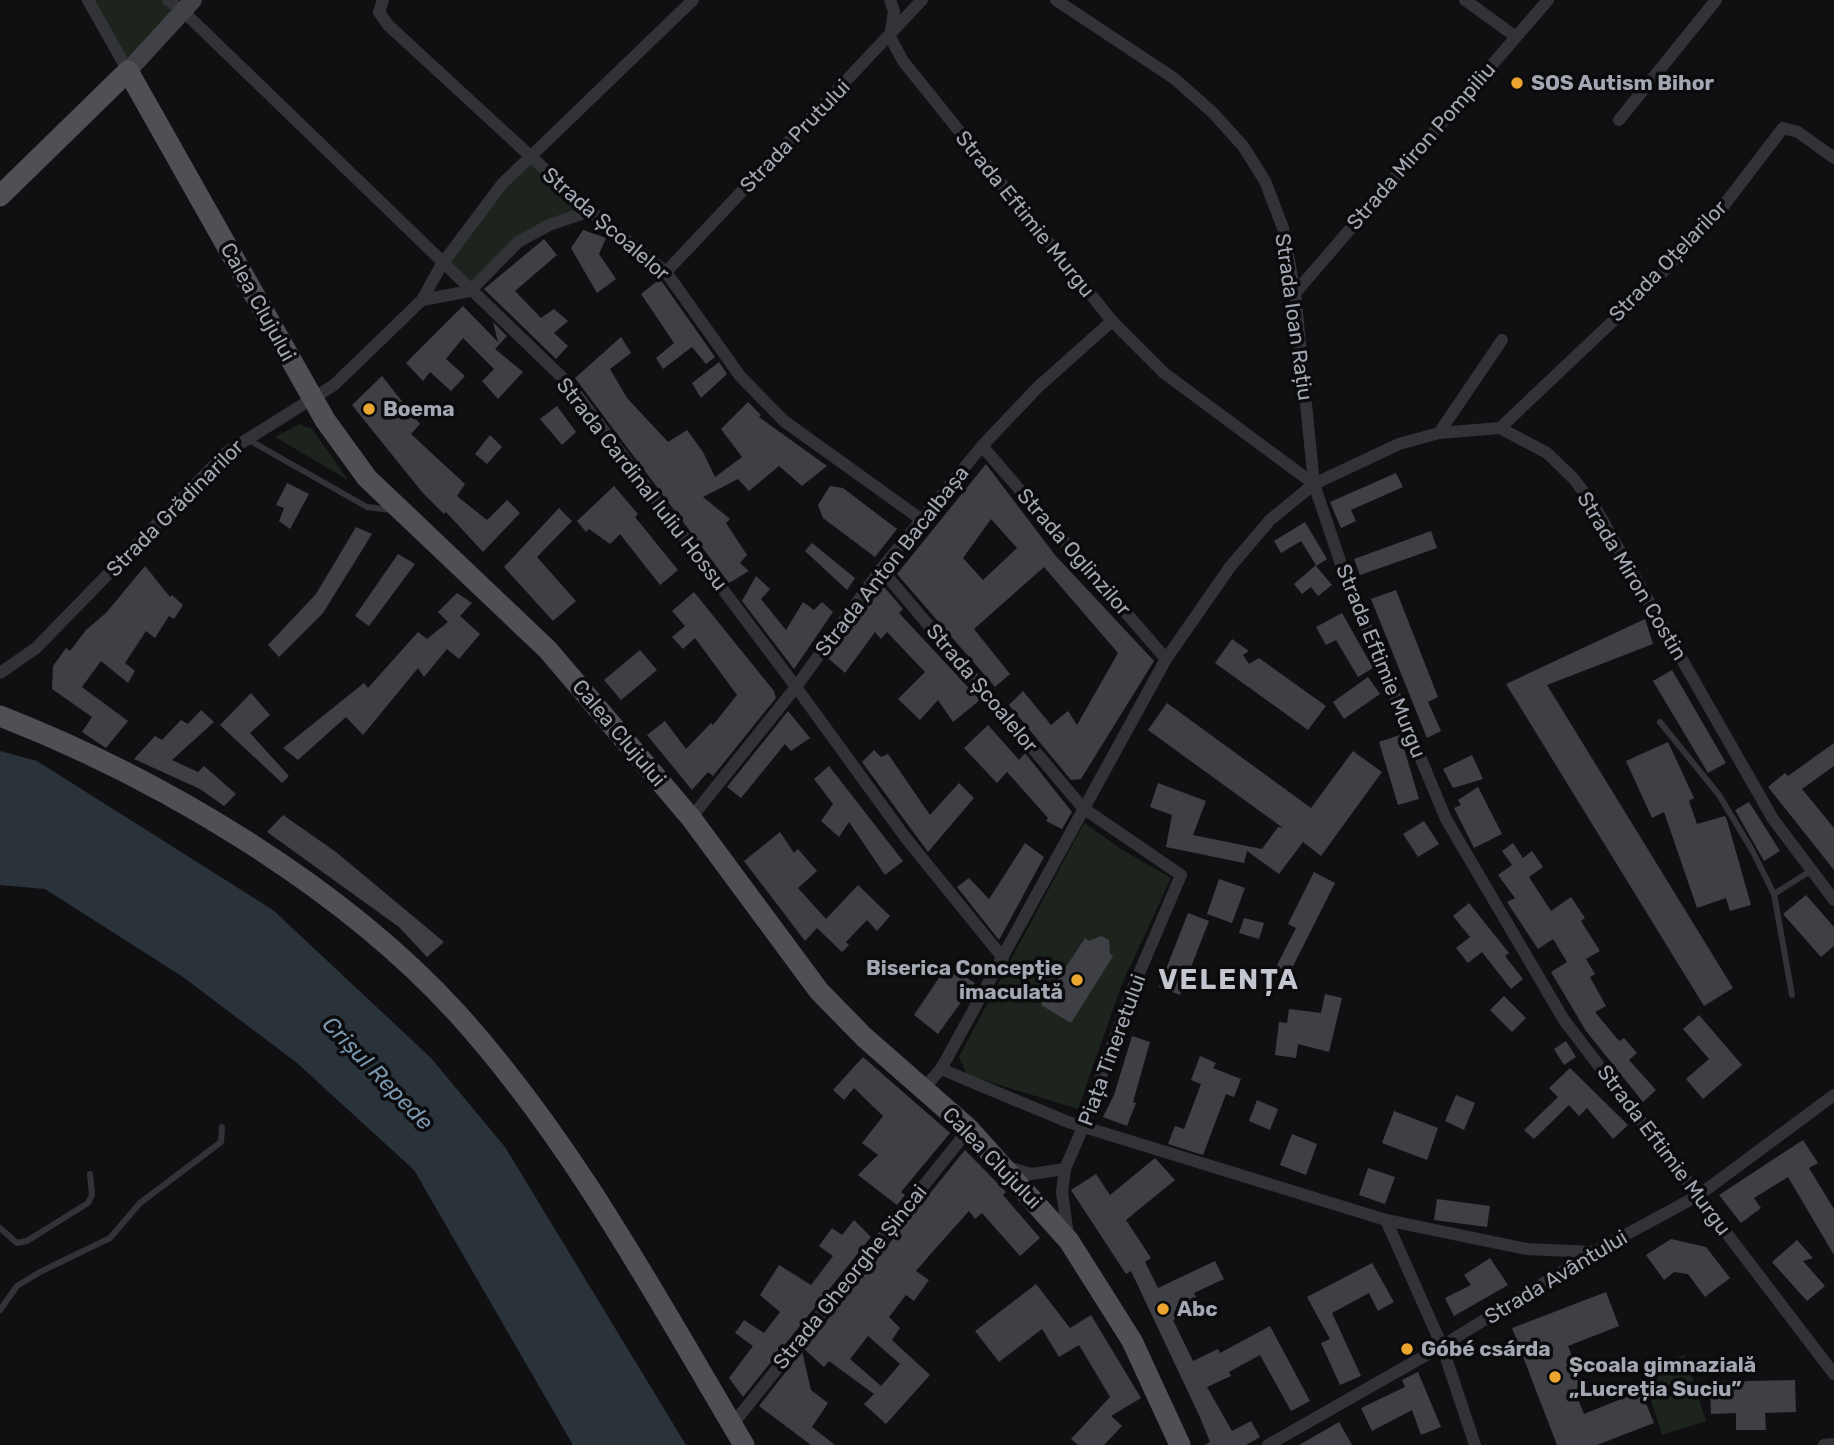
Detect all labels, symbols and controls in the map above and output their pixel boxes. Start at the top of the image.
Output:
street label: Strada Miron Pompiliu [1341,57,1500,235]
place label: SOS Autism Bihor [1531,70,1715,95]
street label: Strada Prutului [734,74,855,197]
marker: SOS Autism Bihor [1509,75,1525,91]
street label: Strada Eftimie Murgu [951,125,1100,302]
street label: Strada Școalelor [538,162,675,286]
street label: Strada Oțelarilor [1603,195,1732,327]
street label: Strada Ioan Rațiu [1270,232,1319,402]
street label: Calea Clujului [216,238,301,365]
street label: Strada Cardinal Iuliu Hossu [552,372,733,595]
place label: Boema [383,396,455,421]
marker: Boema [361,401,377,417]
street label: Strada Grădinarilor [101,434,248,581]
street label: Strada Anton Bacalbașa [810,461,974,661]
street label: Strada Oglinzilor [1012,483,1136,620]
street label: Strada Miron Costin [1572,487,1693,665]
street label: Strada Eftimie Murgu [1331,560,1432,761]
street label: Strada Școalelor [921,618,1043,757]
street label: Calea Clujului [567,674,671,791]
place label: Biserica Concepție imaculată [866,955,1063,1004]
district label: VELENȚA [1158,963,1300,996]
street label: Piața Tineretului [1073,971,1151,1129]
marker: Biserica Concepție imaculată [1069,972,1085,988]
water label: Crișul Repede [317,1010,439,1136]
street label: Strada Eftimie Murgu [1592,1060,1737,1240]
street label: Calea Clujului [938,1102,1047,1214]
street label: Strada Gheorghe Șincai [768,1179,932,1374]
street label: Strada Avântului [1480,1224,1632,1329]
place label: Abc [1177,1296,1218,1321]
marker: Abc [1155,1301,1171,1317]
place label: Góbé csárda [1421,1336,1551,1361]
marker: Góbé csárda [1399,1341,1415,1357]
place label: Școala gimnazială „Lucreția Suciu” [1569,1352,1756,1401]
marker: Școala gimnazială „Lucreția Suciu” [1547,1369,1563,1385]

